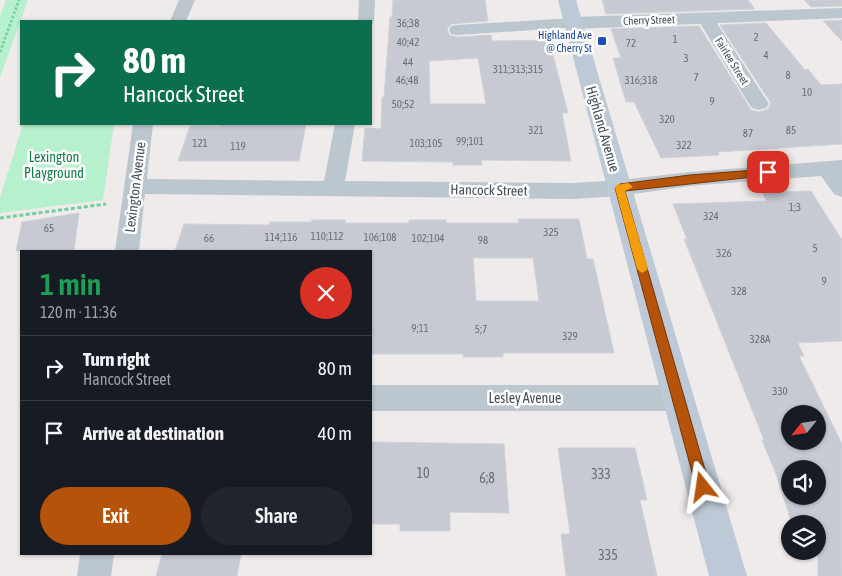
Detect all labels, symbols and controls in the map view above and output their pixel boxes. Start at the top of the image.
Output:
street label: Cherry Street [623,13,675,27]
house number: 36;38 [397,17,419,29]
place label: Highland Ave @ Cherry St [538,29,592,54]
house number: 2 [753,31,759,43]
house number: 1 [672,33,678,45]
marker: Highland Ave @ Cherry St [596,35,608,47]
street label: Fairlee Street [713,35,751,87]
house number: 40;42 [397,36,419,48]
house number: 72 [626,37,636,49]
icon: right [40,40,105,105]
text: 80 m [123,40,186,80]
house number: 4 [763,49,769,61]
house number: 3 [683,52,689,64]
house number: 44 [403,56,413,68]
house number: 311;313;315 [493,63,543,75]
house number: 8 [785,69,791,81]
house number: 7 [693,71,699,83]
house number: 46;48 [396,74,418,86]
house number: 316;318 [625,74,657,86]
text: Hancock Street [123,81,244,107]
street label: Highland Avenue [583,84,623,174]
house number: 10 [802,86,812,98]
house number: 9 [709,95,715,107]
house number: 50;52 [392,98,414,110]
house number: 320 [659,113,675,125]
house number: 321 [528,124,544,136]
house number: 85 [786,124,796,136]
house number: 87 [743,127,753,139]
house number: 99;101 [456,135,484,147]
house number: 121 [192,137,208,149]
house number: 103;105 [410,137,442,149]
house number: 322 [676,139,692,151]
house number: 119 [230,140,246,152]
street label: Lexington Avenue [121,141,149,233]
park label: Lexington Playground [24,149,84,181]
pin [747,151,789,193]
icon: arrive [754,158,782,186]
street label: Hancock Street [450,181,528,199]
house number: 1;3 [789,201,801,213]
house number: 324 [703,210,719,222]
house number: 65 [44,222,54,234]
house number: 325 [543,226,559,238]
house number: 110;112 [311,230,343,242]
house number: 114;116 [265,231,297,243]
house number: 106;108 [364,231,396,243]
house number: 66 [204,232,214,244]
house number: 102;104 [412,232,444,244]
house number: 98 [478,234,488,246]
house number: 5 [812,242,818,254]
house number: 326 [716,247,732,259]
text: 1 min [40,267,101,301]
button: close [300,267,352,319]
house number: 9 [821,275,827,287]
house number: 328 [731,285,747,297]
text: 120 m · 11:36 [40,303,117,321]
house number: 9;11 [411,322,429,334]
house number: 5;7 [475,323,487,335]
house number: 329 [562,330,578,342]
house number: 328A [750,333,771,345]
text: Turn right [83,348,150,370]
icon: right [40,354,68,382]
text: 80 m [318,357,352,379]
text: Hancock Street [83,370,171,388]
house number: 330 [772,385,788,397]
street label: Lesley Avenue [489,390,561,406]
north arrow [781,405,826,450]
map controls [781,405,826,560]
icon: arrive [40,419,68,447]
text: Arrive at destination [83,422,224,444]
text: 40 m [318,422,352,444]
position arrow [676,460,728,512]
button: sound [781,460,826,505]
house number: 10 [416,465,430,481]
house number: 333 [591,466,611,482]
house number: 6;8 [479,470,495,486]
button: Exit [40,487,191,545]
button: Share [201,487,352,545]
button: layers [781,515,826,560]
house number: 335 [598,547,618,563]

